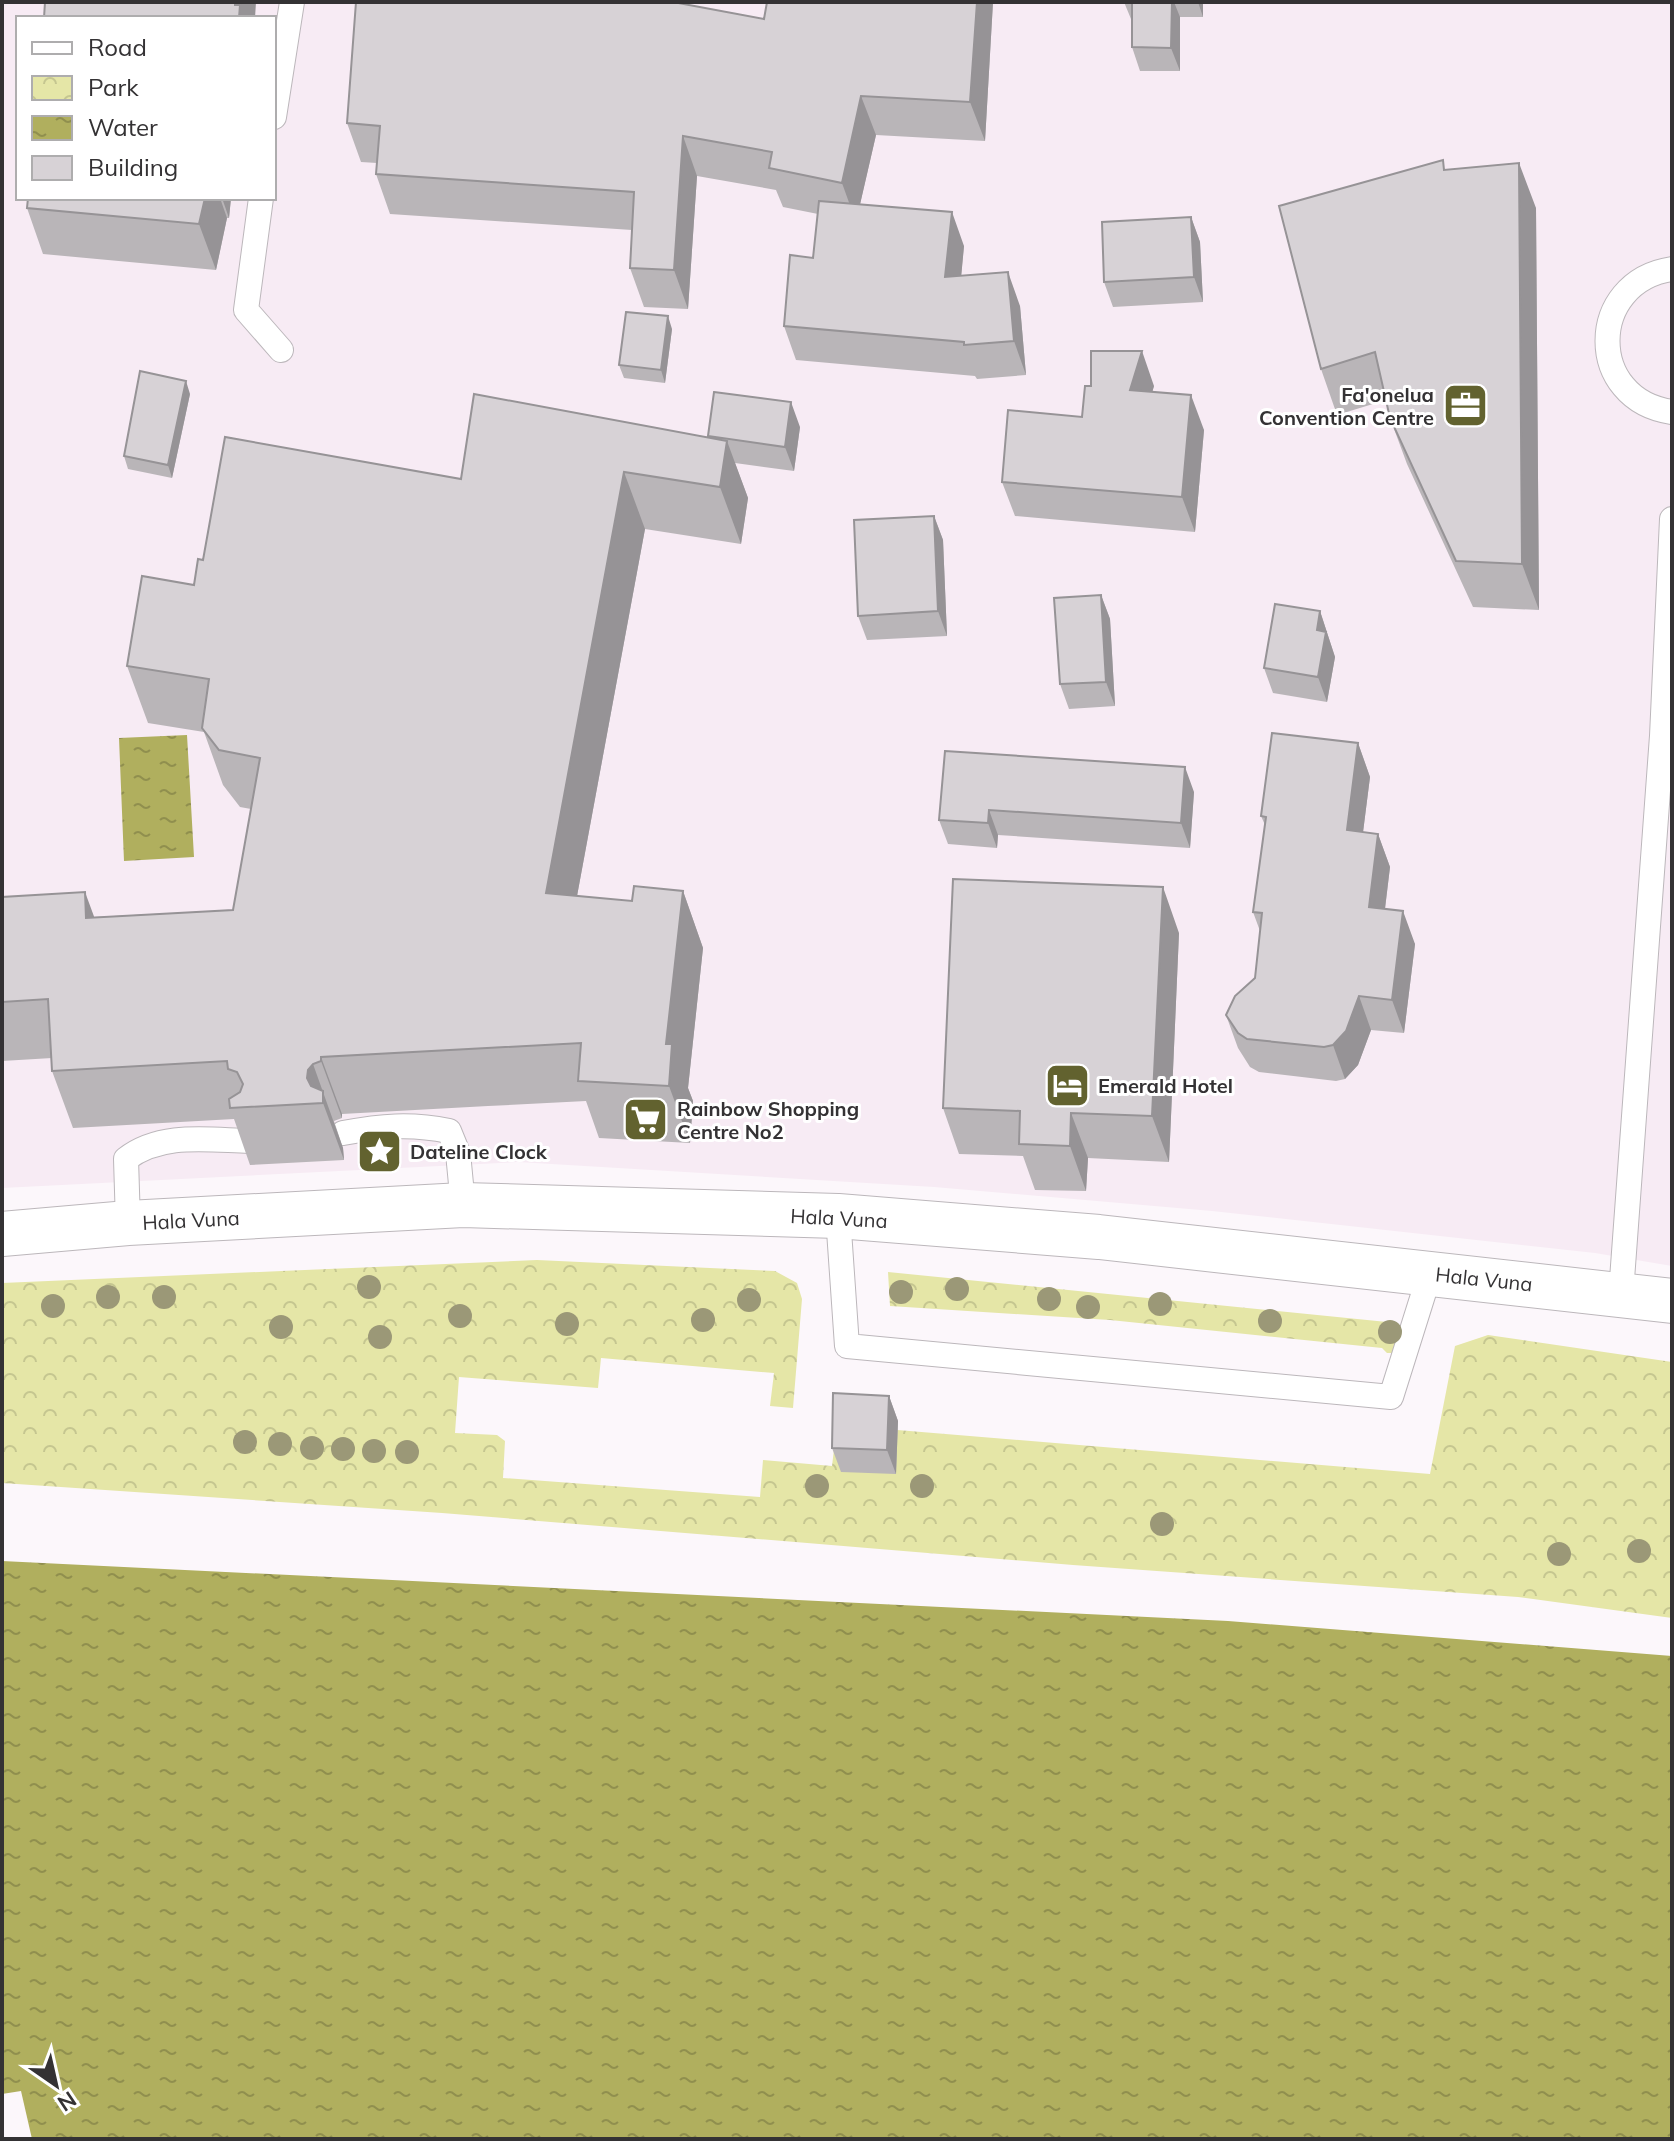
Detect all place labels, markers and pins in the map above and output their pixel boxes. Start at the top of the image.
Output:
place label: Fa'onelua Convention Centre [1259,382,1434,430]
office icon: Fa'onelua Convention Centre [1441,382,1489,430]
hotel icon: Emerald Hotel [1043,1061,1091,1109]
place label: Emerald Hotel [1098,1073,1233,1098]
supermarket icon: Rainbow Shopping Centre No2 [622,1096,670,1144]
place label: Rainbow Shopping Centre No2 [677,1096,859,1144]
place icon: Dateline Clock [355,1127,403,1175]
place label: Dateline Clock [410,1139,548,1164]

